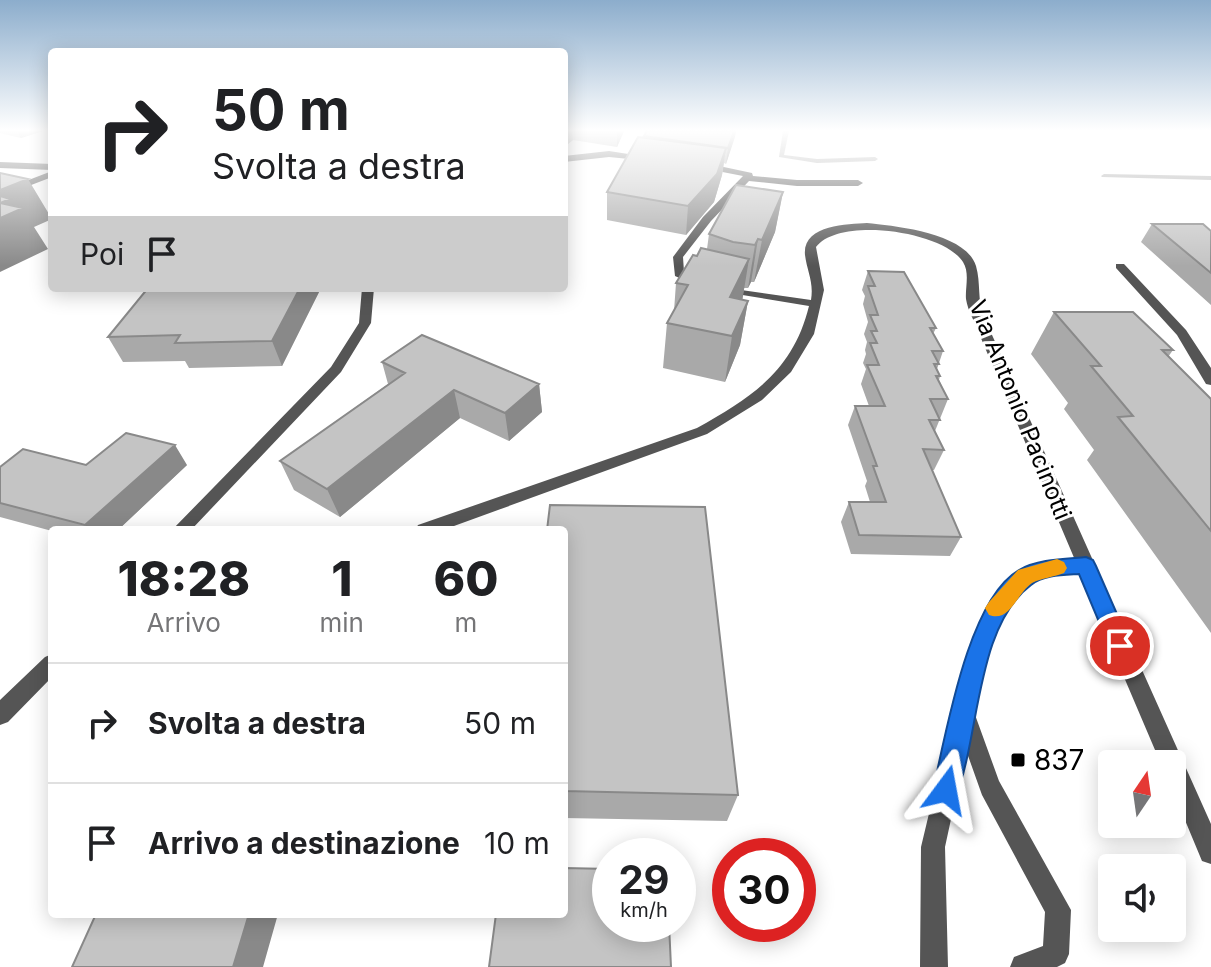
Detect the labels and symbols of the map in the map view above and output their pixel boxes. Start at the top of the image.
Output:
street label: Via Antonio Pacinotti [963,296,1078,524]
pin [1086,612,1154,680]
place label: 837 [1034,743,1084,777]
position arrow [904,748,988,832]
north arrow [1098,750,1186,838]
marker: 837 [1009,751,1027,769]
speed limit sign: 30 [712,838,816,942]

